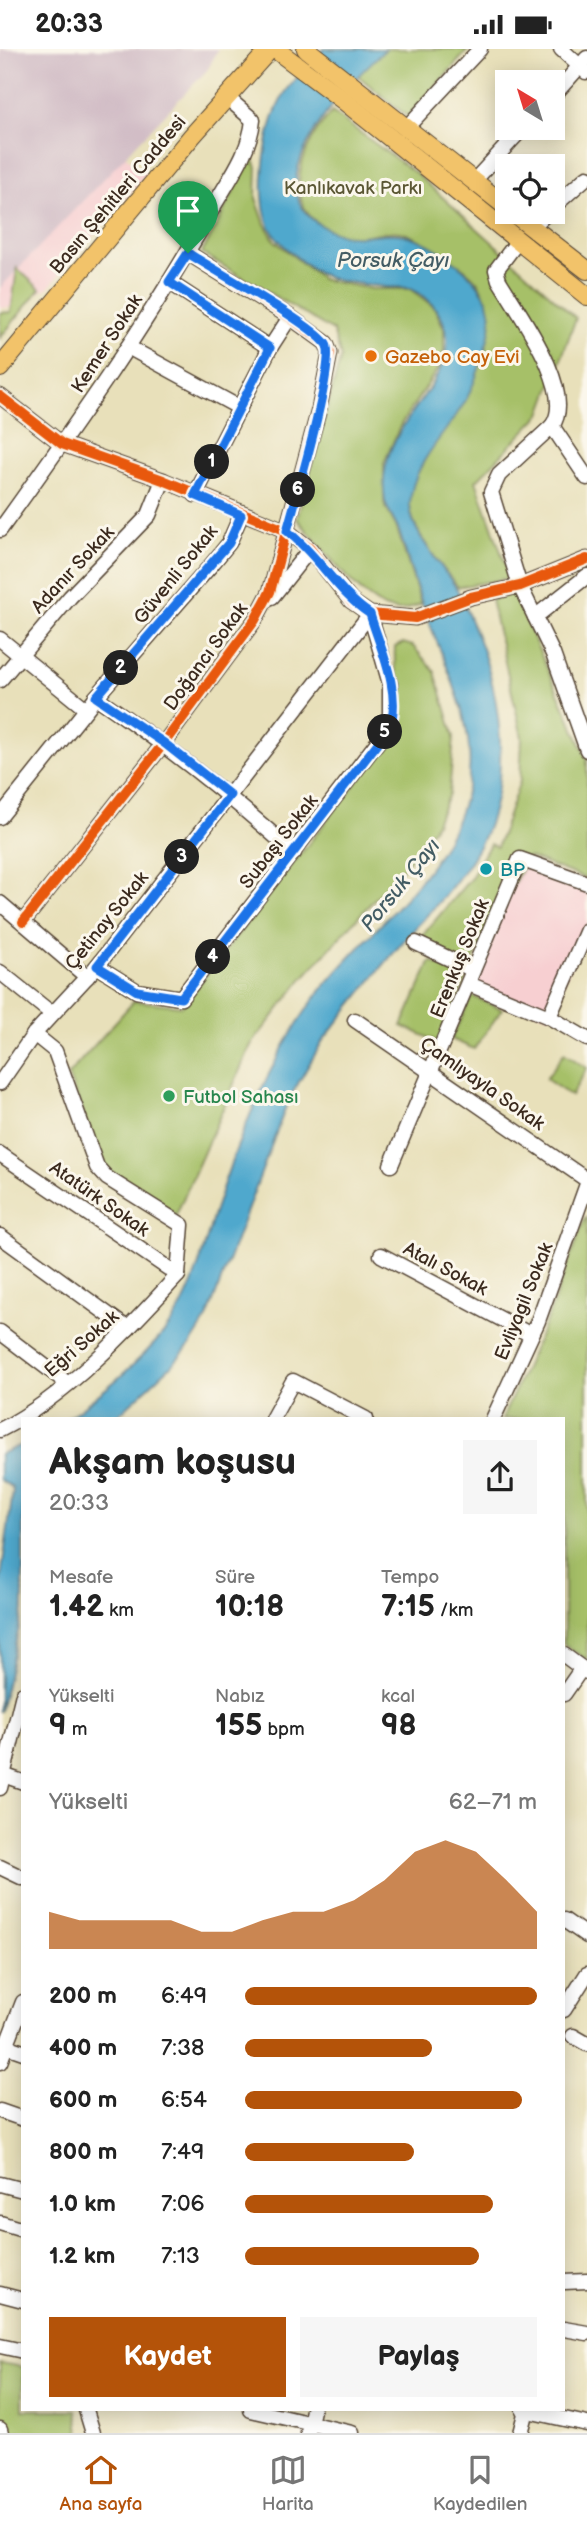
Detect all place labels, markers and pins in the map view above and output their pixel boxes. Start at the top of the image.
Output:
pin [158,181,218,253]
place label: Gazebo Cay Evi [385,346,520,369]
marker: Gazebo Cay Evi [363,348,379,364]
pin: 1 [194,445,230,479]
pin: 6 [280,473,316,507]
pin: 2 [104,651,138,685]
pin: 5 [368,715,402,749]
pin: 3 [164,839,200,875]
place label: BP [500,859,525,882]
marker: BP [478,861,494,877]
pin: 4 [196,939,230,975]
place label: Futbol Sahası [183,1086,298,1109]
marker: Futbol Sahası [161,1088,177,1104]

